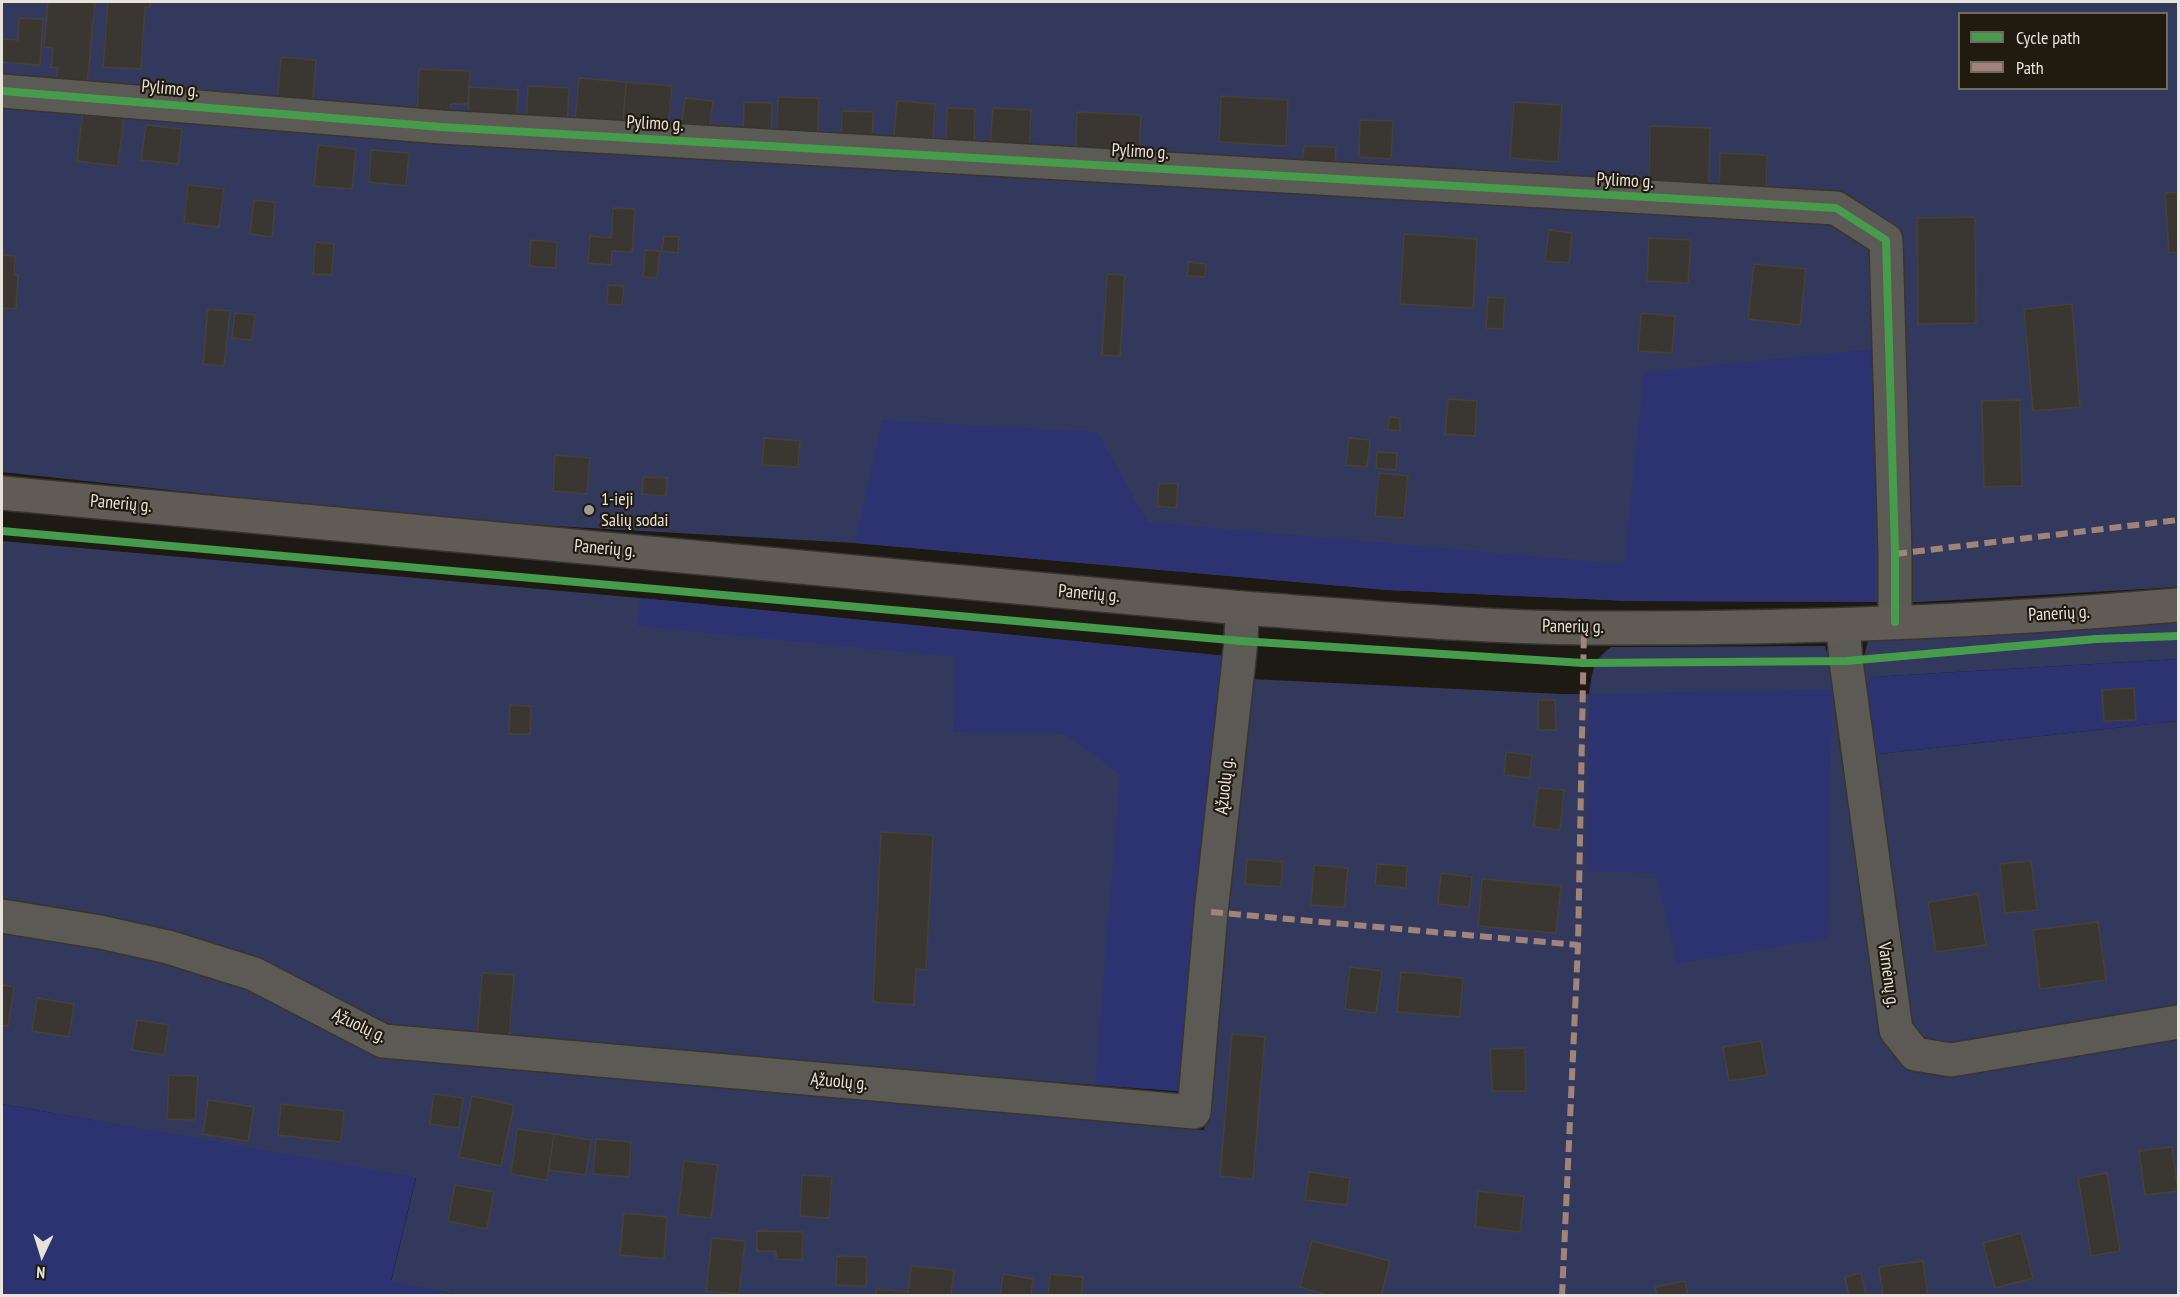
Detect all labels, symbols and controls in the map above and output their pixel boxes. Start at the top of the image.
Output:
legend [1958,12,2168,90]
text: Cycle path [2016,26,2080,49]
text: Path [2016,56,2044,79]
street label: Pylimo g. [141,76,199,102]
street label: Pylimo g. [626,112,684,136]
street label: Pylimo g. [1111,140,1169,164]
street label: Pylimo g. [1596,169,1654,193]
place label: 1-ieji Salių sodai [601,489,668,532]
street label: Panerių g. [89,491,153,517]
marker: 1-ieji Salių sodai [582,503,596,517]
street label: Panerių g. [573,536,637,562]
street label: Panerių g. [1057,581,1121,607]
street label: Panerių g. [2028,602,2090,626]
street label: Panerių g. [1542,616,1604,638]
street label: Ąžuolų g. [1211,756,1239,816]
street label: Varnėnų g. [1873,941,1903,1009]
street label: Ąžuolų g. [329,1004,389,1048]
street label: Ąžuolų g. [810,1069,868,1095]
north arrow [12,1225,72,1285]
text: N [36,1263,46,1283]

